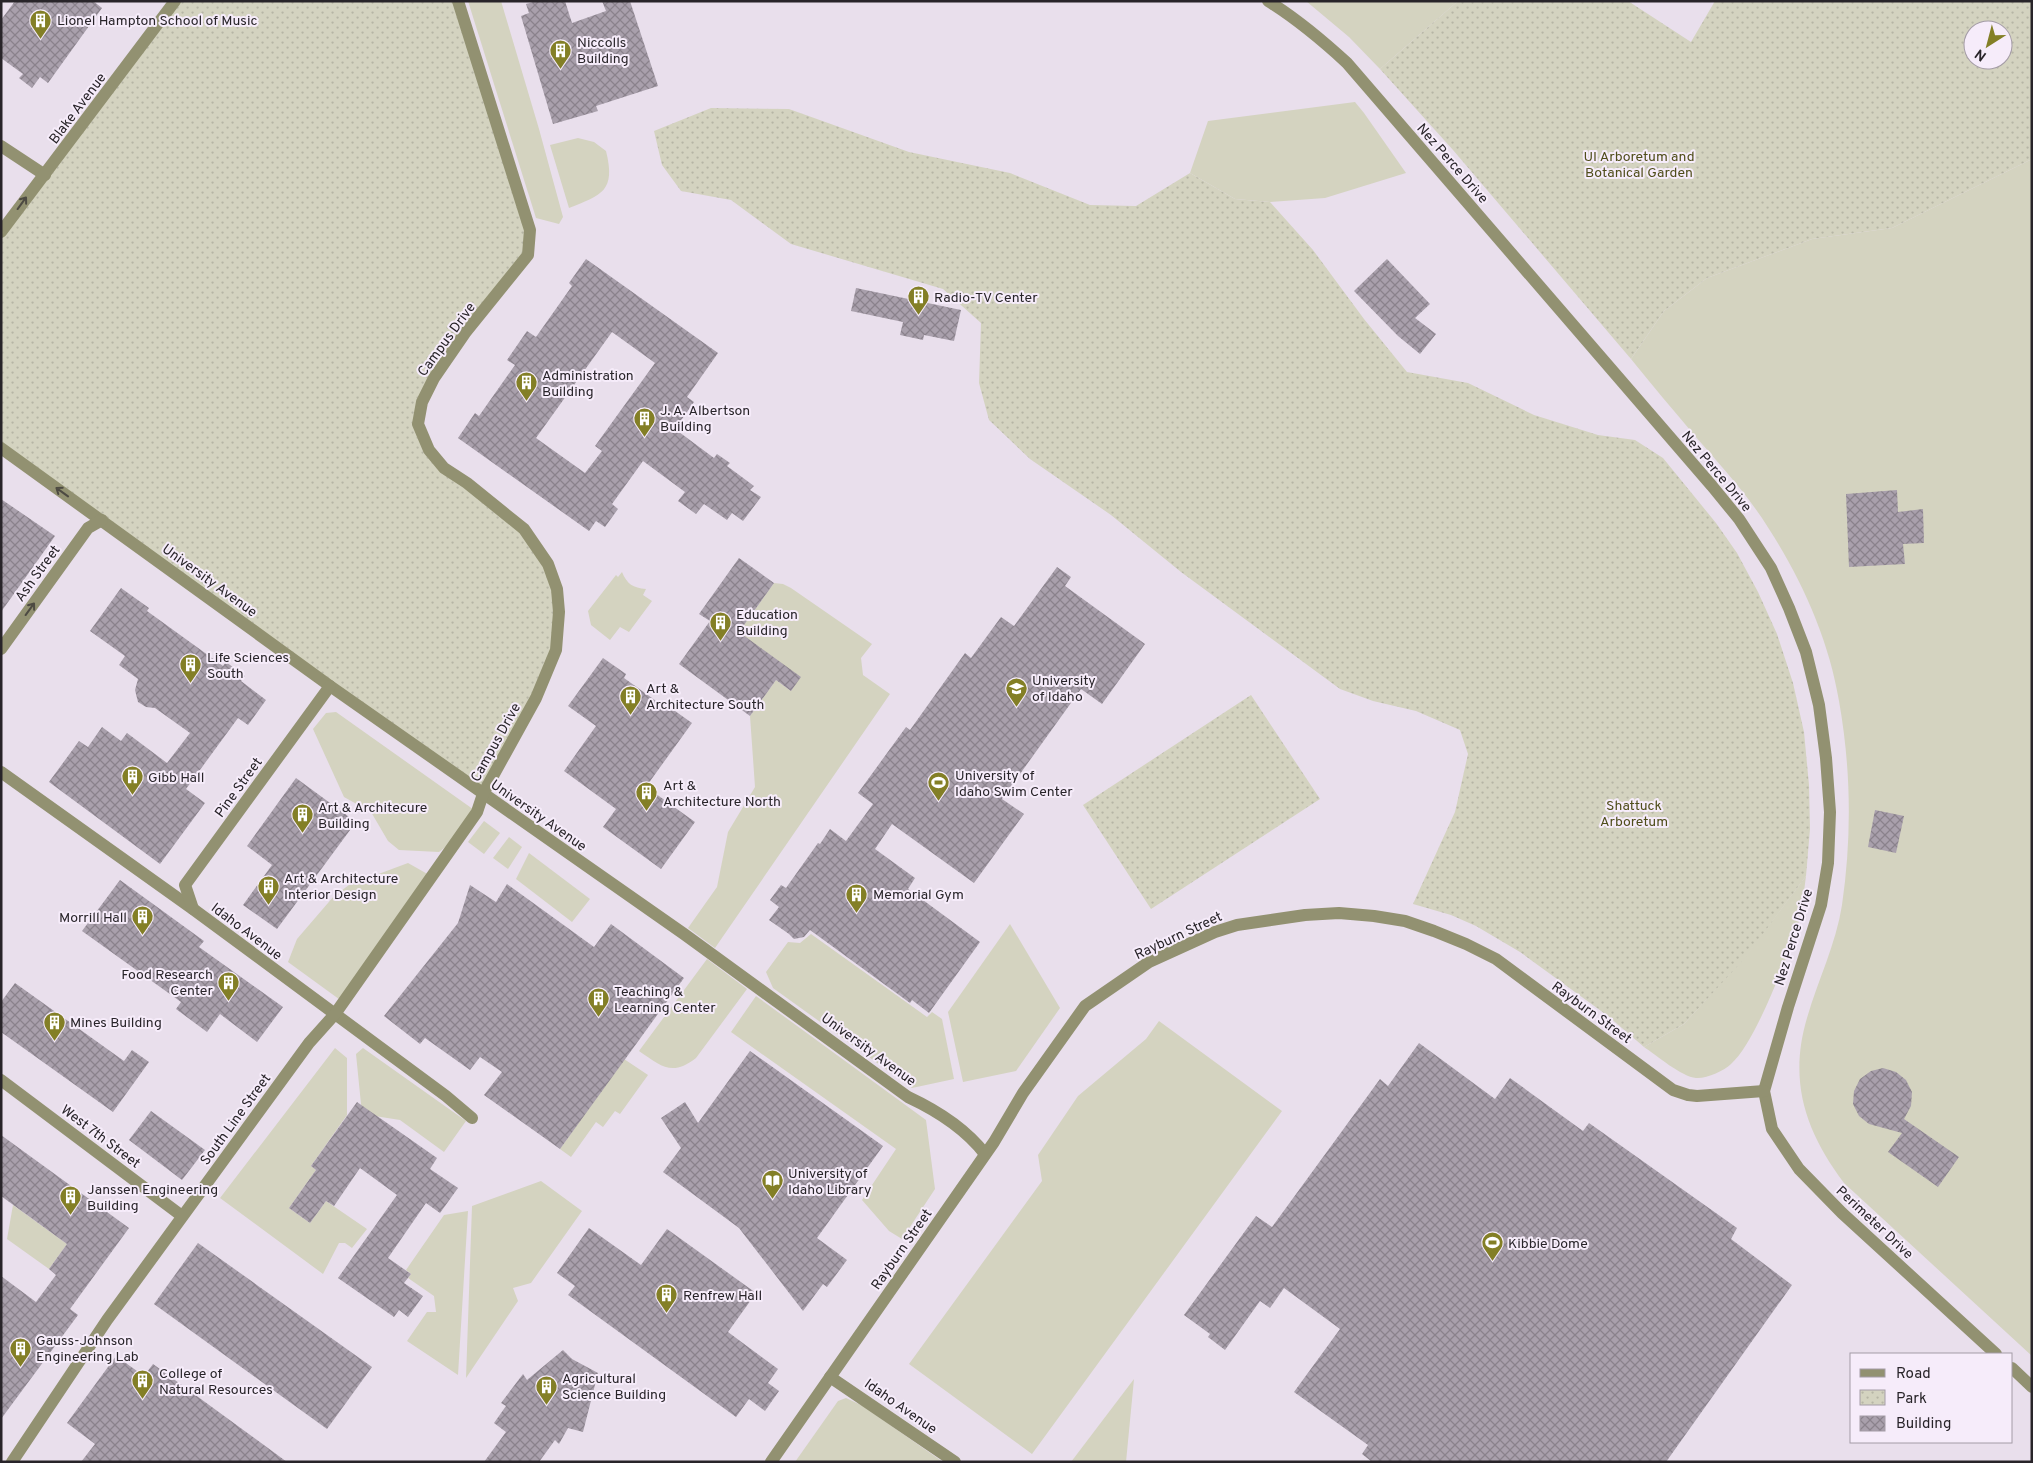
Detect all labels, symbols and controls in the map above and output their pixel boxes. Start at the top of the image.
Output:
building icon: Lionel Hampton School of Music [29,8,53,39]
place label: Lionel Hampton School of Music [57,13,257,30]
north arrow [1963,20,2013,70]
place label: Niccolls Building [577,35,629,68]
building icon: Niccolls Building [549,38,573,69]
text: N [1972,44,1990,64]
street label: Blake Avenue [46,70,110,148]
street label: Nez Perce Drive [1413,121,1491,207]
park label: UI Arboretum and Botanical Garden [1583,149,1695,182]
one-way arrow [17,196,27,210]
building icon: Radio-TV Center [906,285,930,316]
place label: Radio-TV Center [934,290,1038,307]
street label: Campus Drive [415,300,480,380]
place label: Administration Building [542,368,634,401]
building icon: Administration Building [514,371,538,402]
place label: J. A. Albertson Building [660,403,750,436]
building icon: J. A. Albertson Building [632,406,656,437]
street label: Nez Perce Drive [1677,428,1755,516]
one-way arrow [55,487,69,497]
street label: University Avenue [158,541,260,621]
street label: Ash Street [12,542,64,605]
one-way arrow [25,602,35,616]
place label: Education Building [736,607,798,640]
building icon: Education Building [708,610,732,641]
place label: Life Sciences South [207,650,289,683]
building icon: Life Sciences South [179,653,203,684]
place label: University of Idaho [1032,673,1096,706]
school or university icon: University of Idaho [1004,676,1028,707]
place label: Art & Architecture South [646,681,764,714]
building icon: Art & Architecture South [618,684,642,715]
street label: Campus Drive [468,700,525,785]
street label: Pine Street [212,755,267,821]
building icon: Gibb Hall [120,765,144,796]
place label: University of Idaho Swim Center [955,768,1073,801]
place label: Gibb Hall [148,770,204,787]
sports icon: University of Idaho Swim Center [927,771,951,802]
street label: University Avenue [487,777,589,856]
place label: Art & Architecture North [663,778,781,811]
building icon: Art & Architecture North [635,781,659,812]
park label: Shattuck Arboretum [1600,798,1668,831]
place label: Art & Architecure Building [318,800,427,833]
building icon: Art & Architecure Building [290,803,314,834]
place label: Art & Architecture Interior Design [284,871,398,904]
building icon: Art & Architecture Interior Design [256,874,280,905]
building icon: Memorial Gym [845,882,869,913]
place label: Memorial Gym [873,887,964,904]
street label: Nez Perce Drive [1772,887,1817,988]
street label: Idaho Avenue [207,900,285,964]
building icon: Morrill Hall [131,905,155,936]
street label: Rayburn Street [1132,909,1225,964]
place label: Morrill Hall [59,910,127,927]
place label: Food Research Center [121,967,214,1000]
building icon: Food Research Center [217,970,241,1001]
street label: Rayburn Street [1548,978,1634,1048]
place label: Teaching & Learning Center [614,984,716,1017]
building icon: Teaching & Learning Center [586,987,610,1018]
building icon: Mines Building [42,1010,66,1041]
street label: University Avenue [817,1010,919,1090]
place label: Mines Building [70,1015,162,1032]
street label: South Line Street [197,1071,275,1169]
street label: West 7th Street [57,1102,143,1173]
place label: University of Idaho Library [788,1166,871,1199]
library icon: University of Idaho Library [760,1169,784,1200]
place label: Janssen Engineering Building [87,1182,218,1215]
street label: Perimeter Drive [1832,1183,1916,1263]
building icon: Janssen Engineering Building [59,1185,83,1216]
street label: Rayburn Street [868,1206,936,1294]
sports icon: Kibbie Dome [1480,1231,1504,1262]
place label: Kibbie Dome [1508,1236,1588,1253]
building icon: Renfrew Hall [655,1283,679,1314]
place label: Renfrew Hall [683,1288,762,1305]
place label: Gauss-Johnson Engineering Lab [36,1333,139,1366]
building icon: Gauss-Johnson Engineering Lab [8,1336,32,1367]
legend [1850,1353,2013,1443]
text: Road [1896,1365,1931,1384]
place label: College of Natural Resources [159,1366,273,1399]
building icon: College of Natural Resources [131,1369,155,1400]
place label: Agricultural Science Building [562,1371,666,1404]
building icon: Agricultural Science Building [534,1374,558,1405]
street label: Idaho Avenue [861,1376,940,1438]
text: Park [1896,1390,1927,1409]
text: Building [1896,1415,1951,1434]

